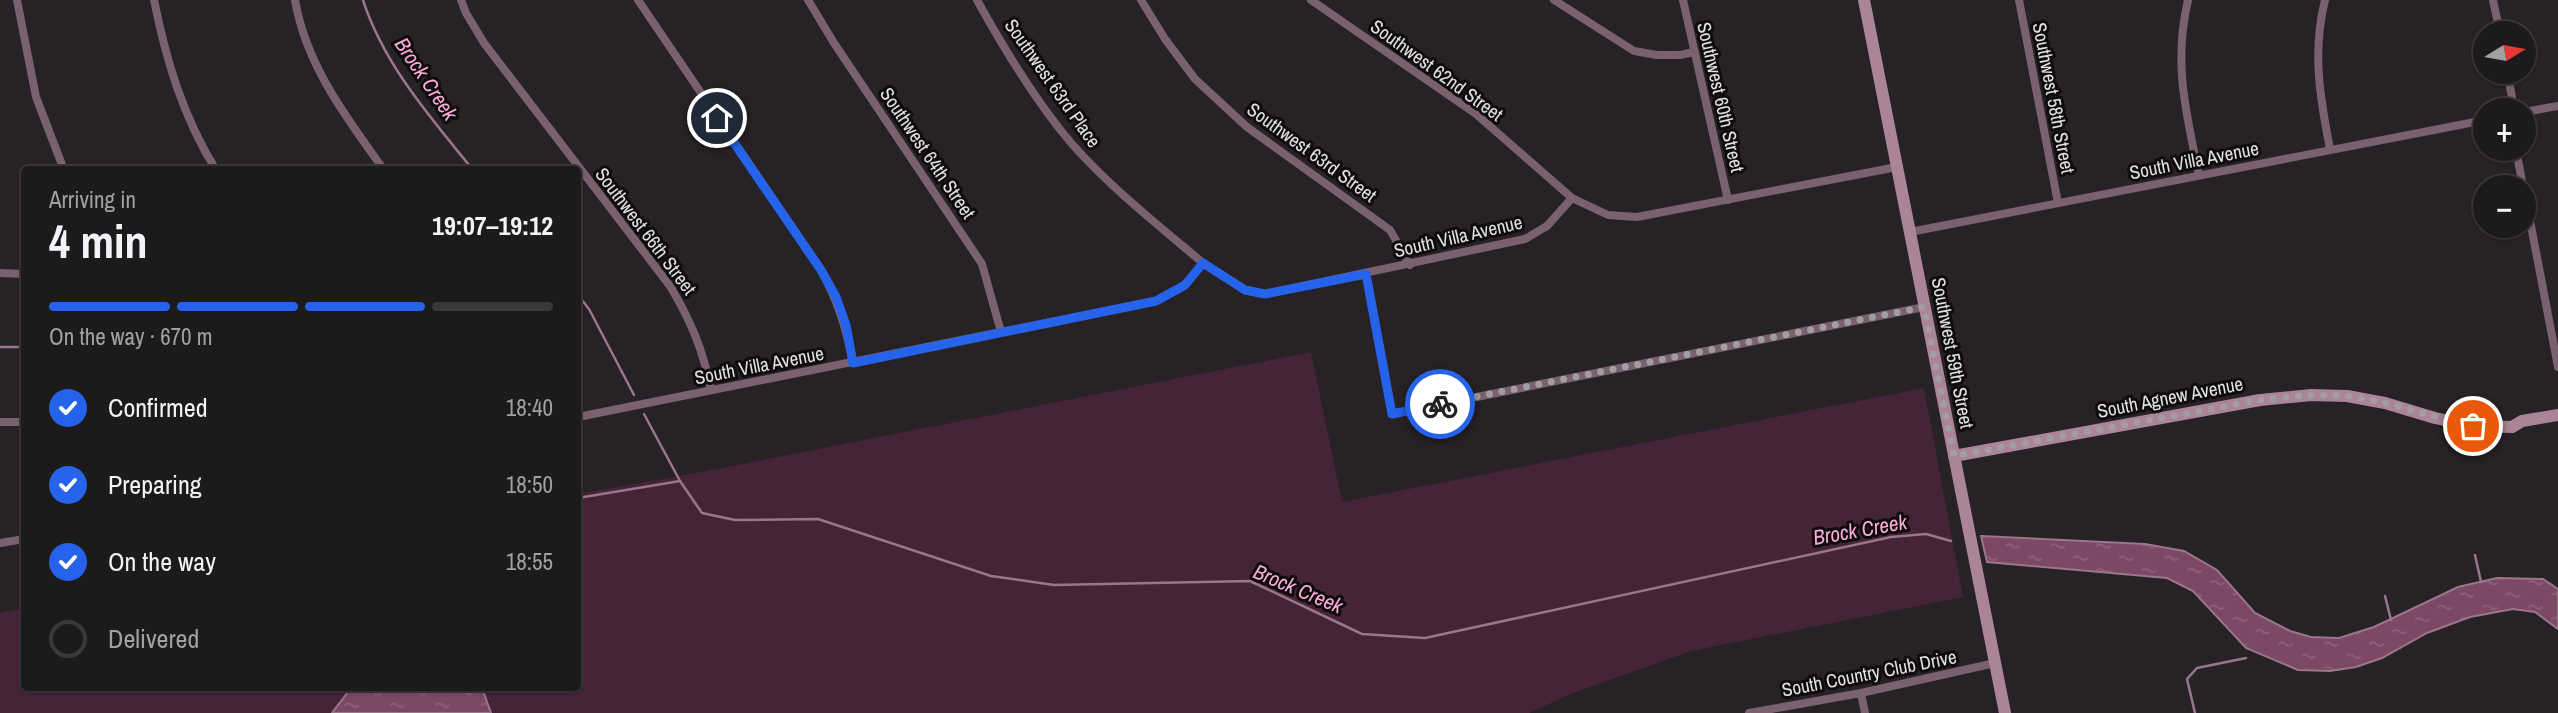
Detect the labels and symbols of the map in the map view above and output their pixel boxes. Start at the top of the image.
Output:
street label: Southwest 63rd Place [999,13,1107,153]
street label: Southwest 62nd Street [1366,13,1509,127]
street label: Southwest 60th Street [1691,19,1751,175]
street label: Southwest 58th Street [2027,20,2082,176]
north arrow [2473,21,2536,84]
water label: Brock Creek [388,31,466,127]
street label: Southwest 64th Street [874,82,982,224]
pin [687,88,747,148]
street label: Southwest 63rd Street [1242,96,1383,208]
street label: South Villa Avenue [2127,135,2261,185]
street label: Southwest 66th Street [589,162,703,301]
street label: South Villa Avenue [1391,209,1525,263]
street label: Southwest 59th Street [1926,275,1981,431]
street label: South Villa Avenue [692,340,826,390]
courier [1405,369,1475,439]
street label: South Agnew Avenue [2095,370,2245,424]
pin [2443,396,2503,456]
water label: Brock Creek [1811,507,1910,552]
water label: Brock Creek [1249,557,1349,621]
street label: South Country Club Drive [1779,643,1959,703]

